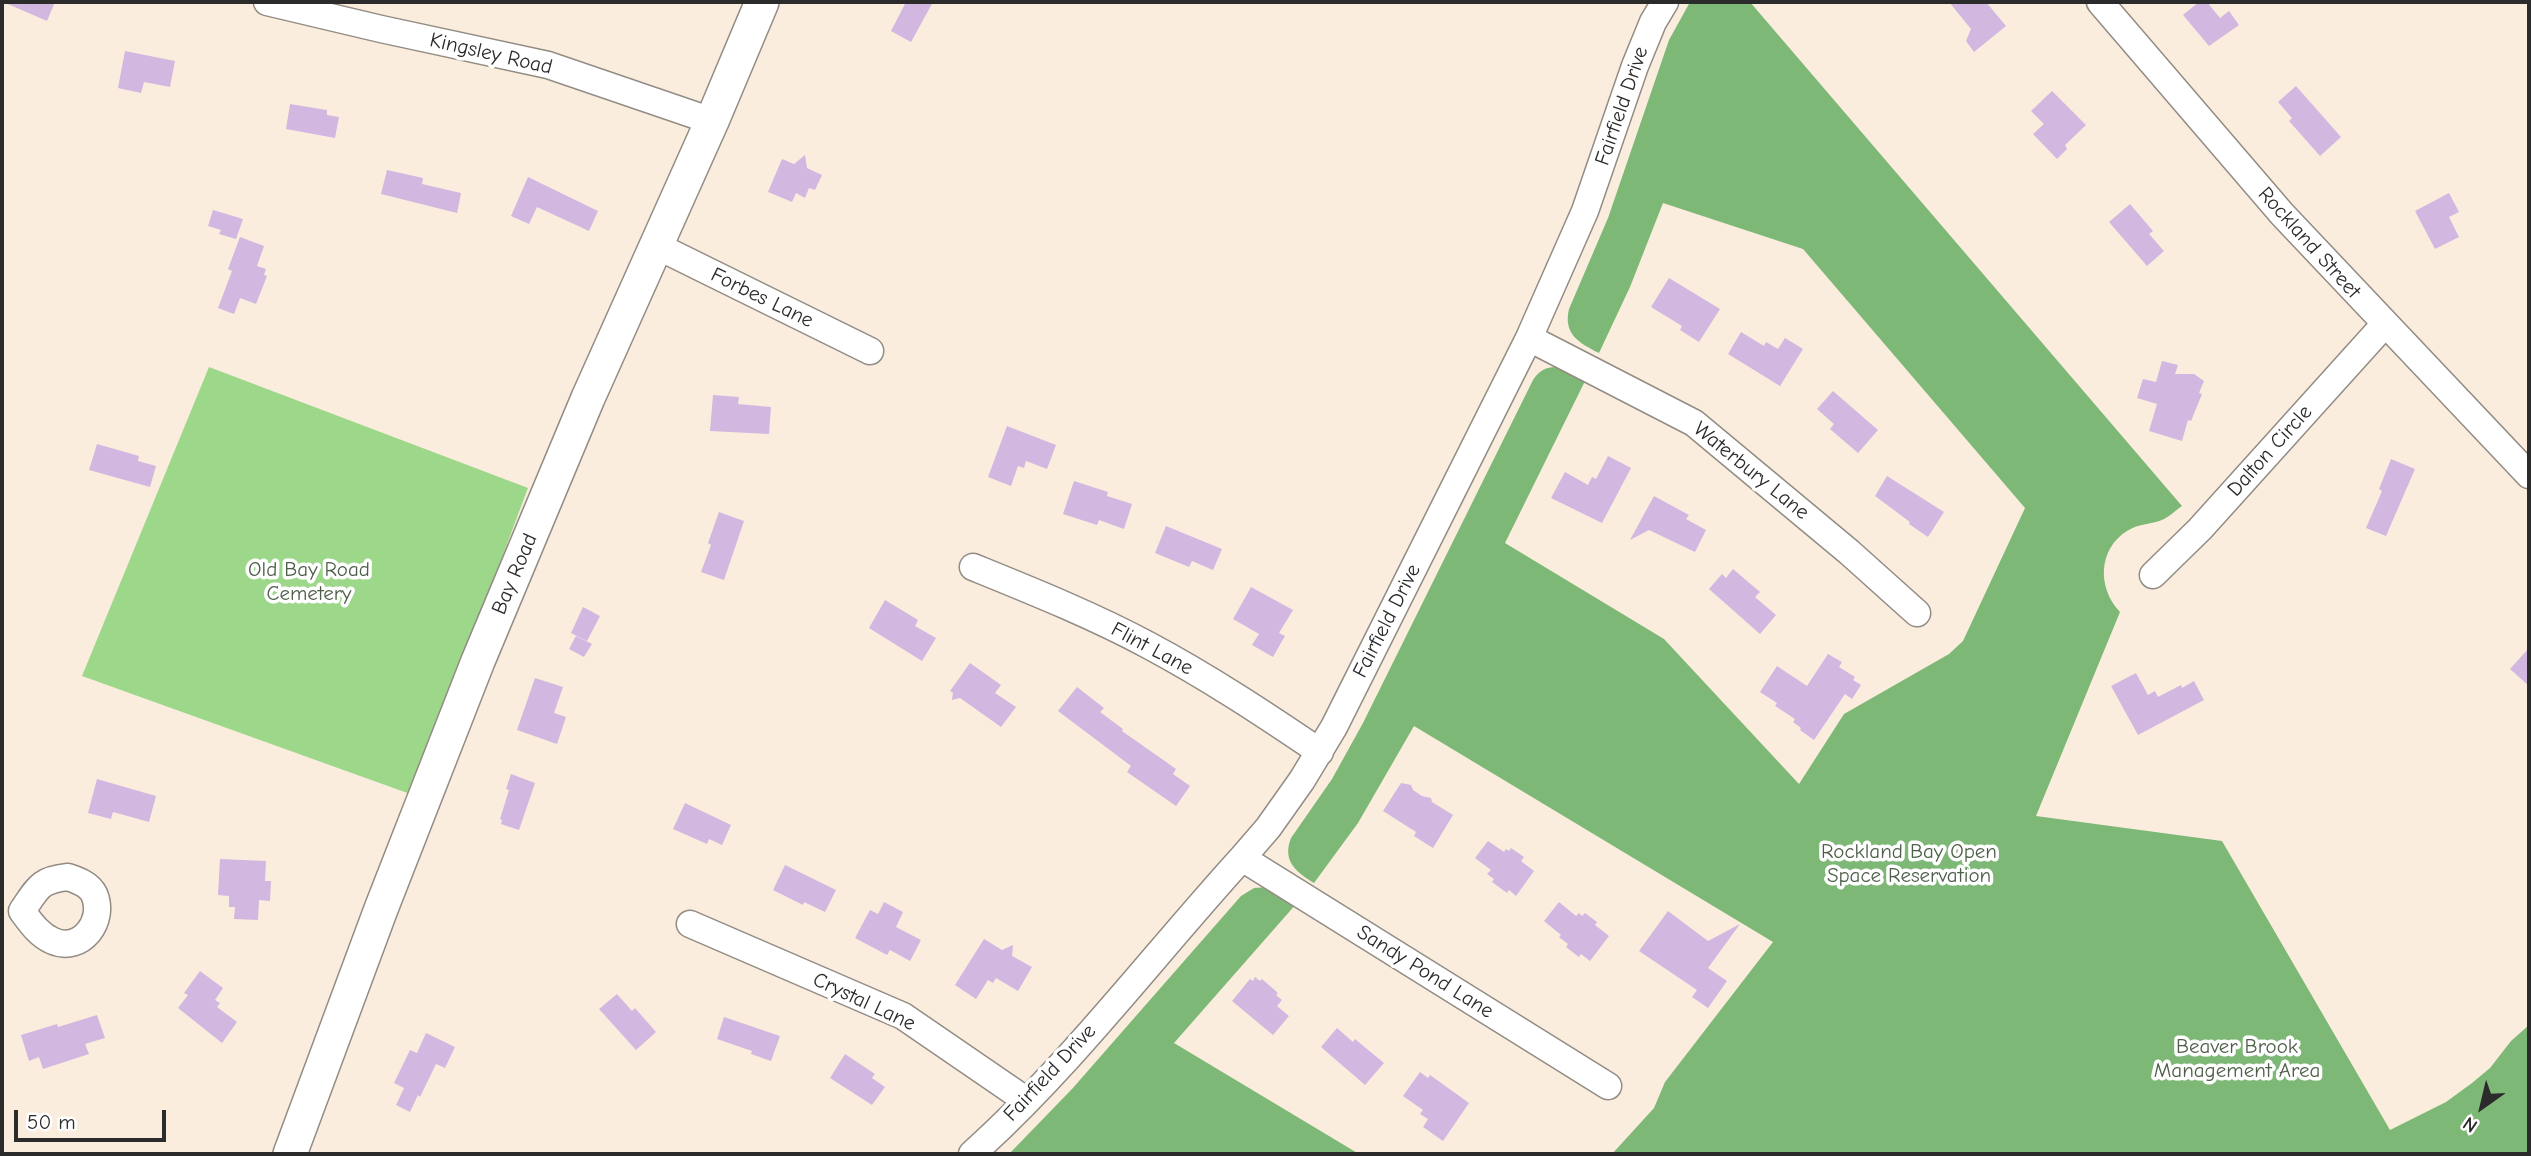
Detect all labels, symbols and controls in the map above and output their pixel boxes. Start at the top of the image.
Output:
street label: Kingsley Road [427,28,555,80]
street label: Fairfield Drive [1590,43,1654,169]
street label: Rockland Street [2252,182,2366,304]
street label: Forbes Lane [707,262,817,334]
street label: Dalton Circle [2222,400,2318,502]
street label: Waterbury Lane [1688,417,1814,525]
street label: Bay Road [487,530,543,618]
park label: Old Bay Road Cemetery [248,557,370,607]
street label: Fairfield Drive [1348,560,1426,682]
street label: Flint Lane [1107,617,1197,681]
park label: Rockland Bay Open Space Reservation [1821,839,1997,889]
street label: Sandy Pond Lane [1352,920,1498,1024]
street label: Crystal Lane [809,967,919,1037]
street label: Fairfield Drive [999,1019,1101,1127]
park label: Beaver Brook Management Area [2154,1034,2320,1084]
north arrow [2447,1072,2517,1142]
scale bar [18,1096,170,1140]
text: 50 m [27,1110,76,1134]
text: N [2459,1112,2482,1137]

